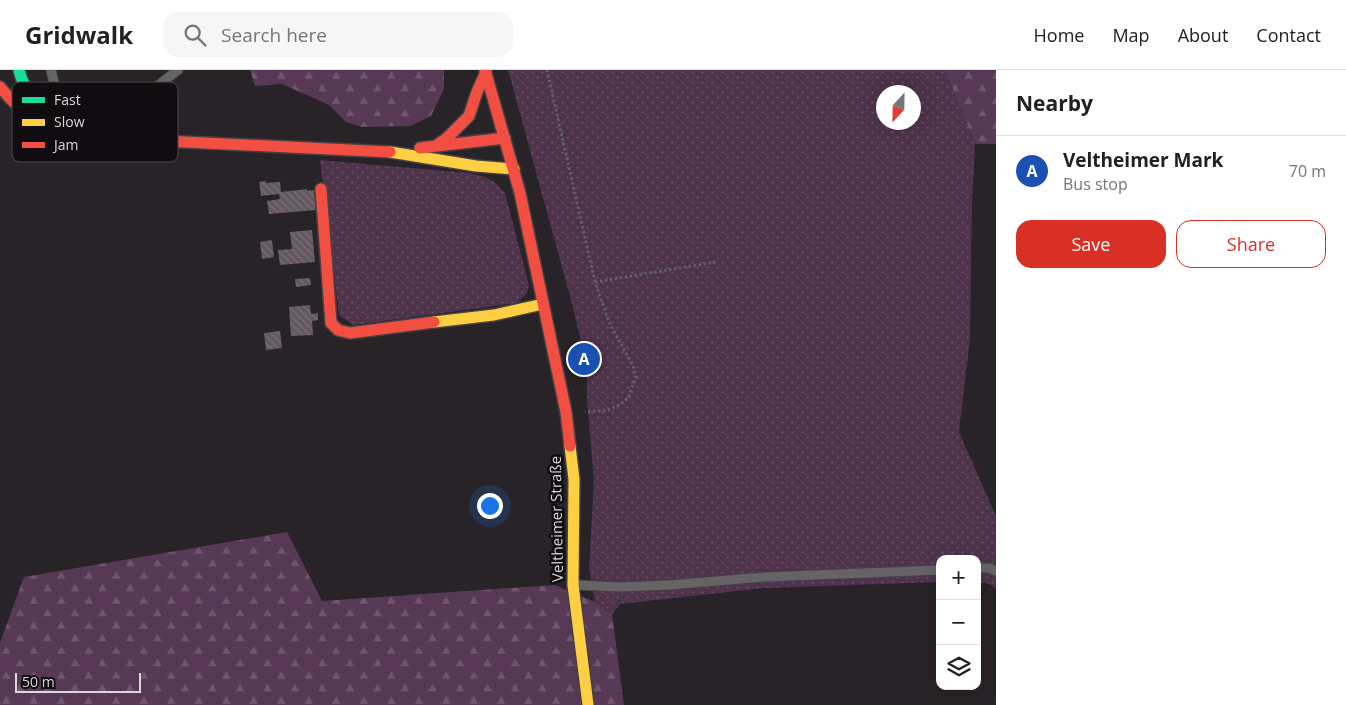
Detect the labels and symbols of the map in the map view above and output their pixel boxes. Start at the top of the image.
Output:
legend [12,82,178,162]
north arrow [876,85,921,130]
text: Fast [54,90,81,109]
text: Slow [54,112,85,131]
text: Jam [52,135,79,154]
pin: A [568,340,600,378]
street label: Veltheimer Straße [545,456,567,582]
your location [477,493,503,519]
scale bar [15,670,141,693]

